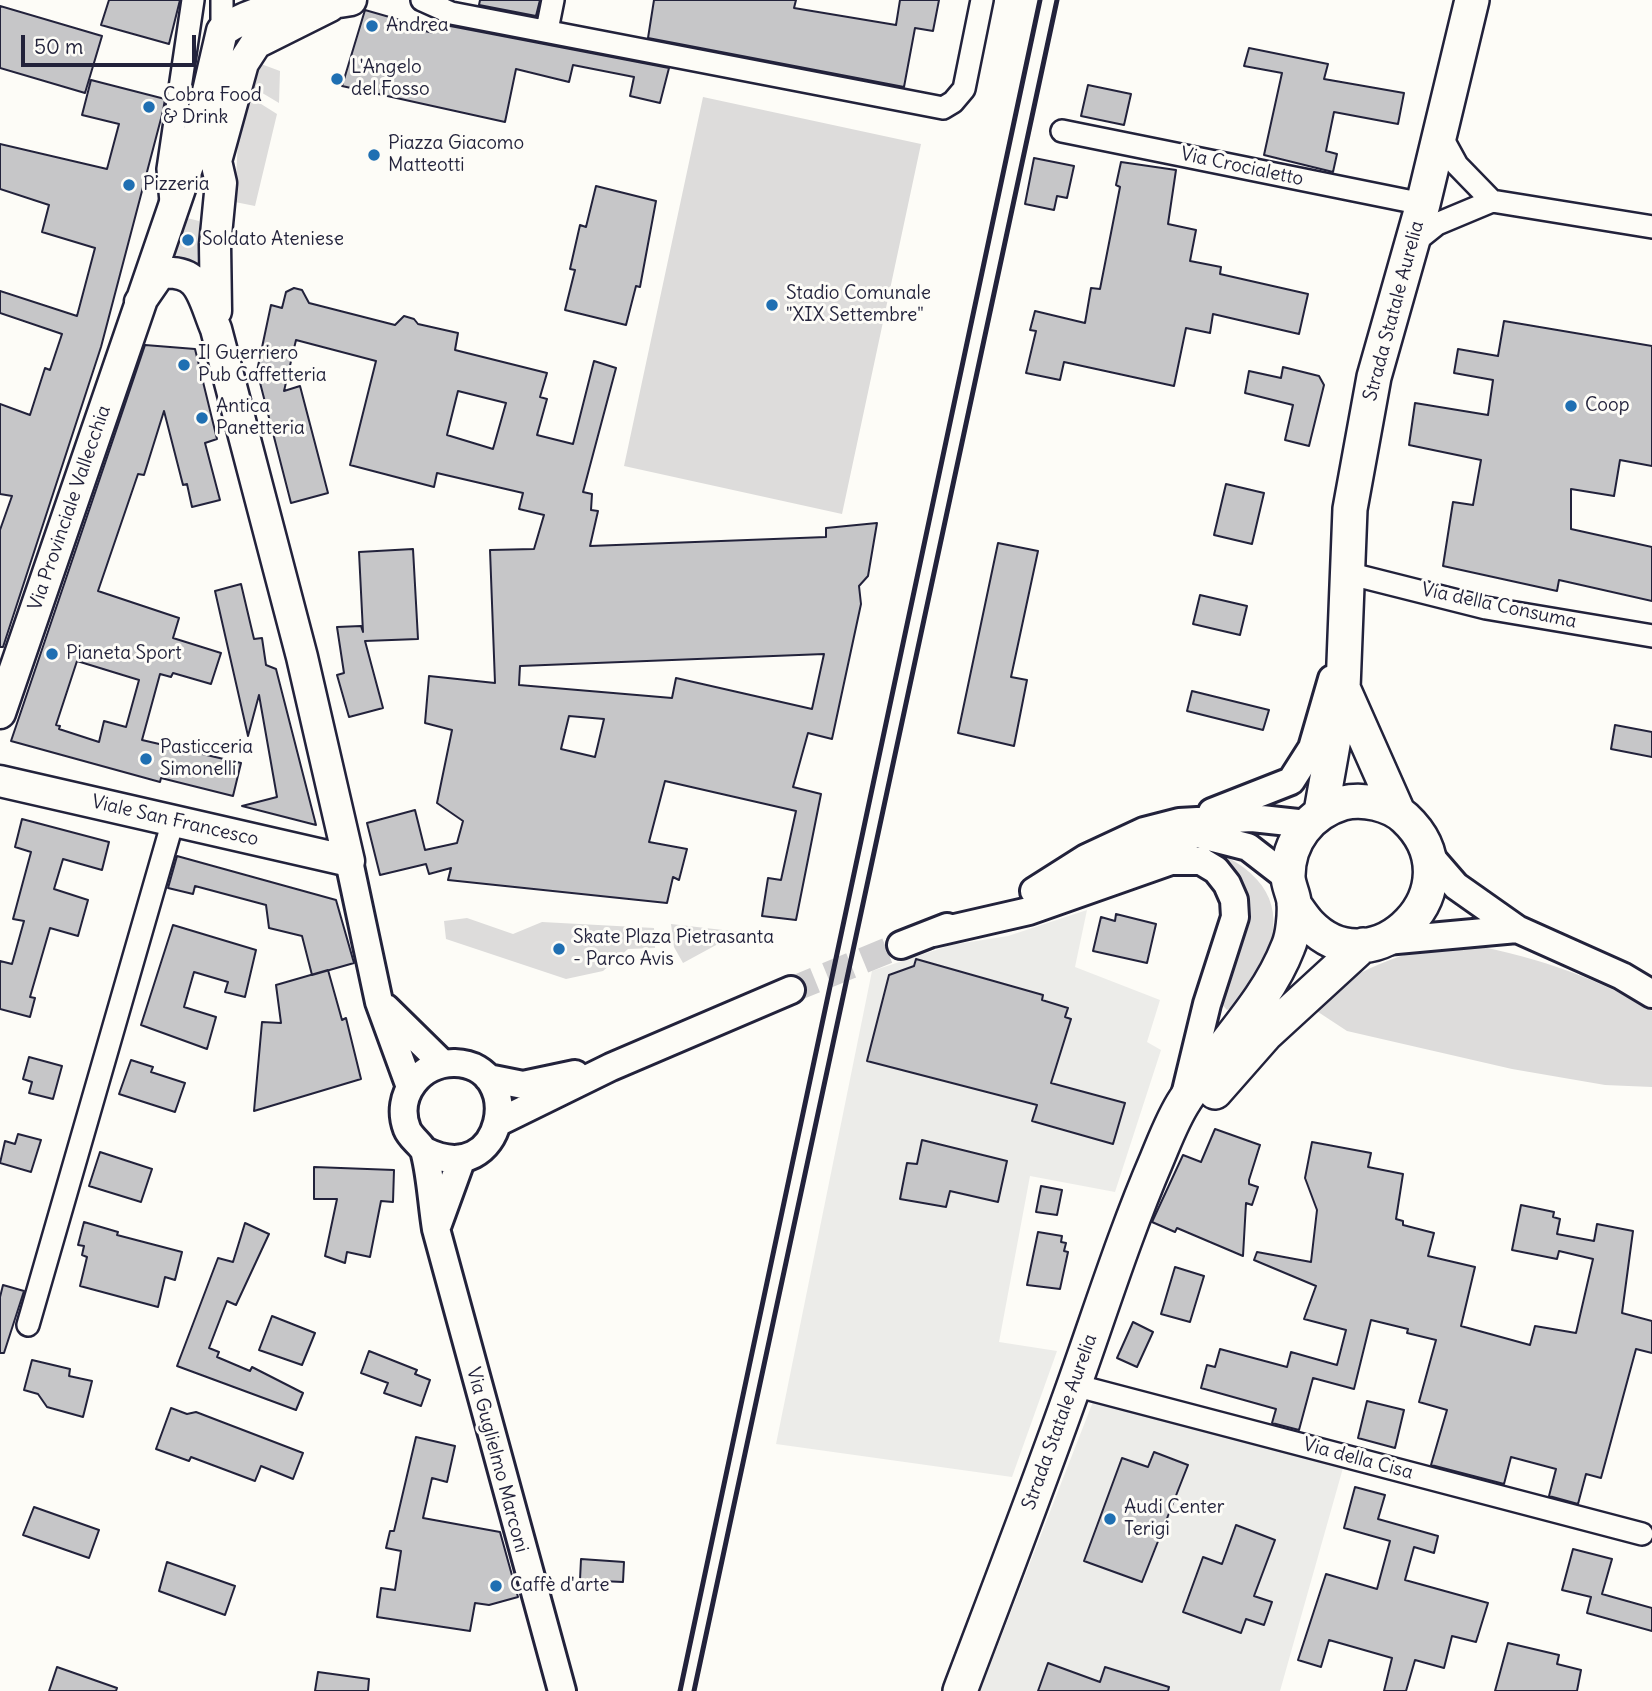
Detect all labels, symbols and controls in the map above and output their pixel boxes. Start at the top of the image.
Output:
place label: Andrea [386,15,449,37]
marker: Andrea [364,18,380,34]
scale bar [24,21,200,65]
text: 50 m [34,33,83,60]
place label: L'Angelo del Fosso [351,57,430,101]
marker: L'Angelo del Fosso [329,71,345,87]
place label: Cobra Food & Drink [163,85,262,129]
marker: Cobra Food & Drink [141,99,157,115]
place label: Piazza Giacomo Matteotti [388,133,524,177]
street label: Via Crocialetto [1179,143,1305,191]
marker: Piazza Giacomo Matteotti [366,147,382,163]
place label: Pizzeria [143,174,210,196]
marker: Pizzeria [121,177,137,193]
street label: Strada Statale Aurelia [1359,219,1429,403]
place label: Soldato Ateniese [202,229,344,251]
marker: Soldato Ateniese [180,232,196,248]
place label: Stadio Comunale "XIX Settembre" [786,283,931,327]
marker: Stadio Comunale "XIX Settembre" [764,297,780,313]
place label: Il Guerriero Pub Caffetteria [198,343,327,387]
marker: Il Guerriero Pub Caffetteria [176,357,192,373]
place label: Coop [1585,395,1629,417]
place label: Antica Panetteria [216,396,305,440]
marker: Coop [1563,398,1579,414]
street label: Via Provinciale Vallecchia [24,402,116,614]
marker: Antica Panetteria [194,410,210,426]
street label: Via della Consuma [1419,578,1579,634]
place label: Pianeta Sport [66,643,182,665]
marker: Pianeta Sport [44,646,60,662]
place label: Pasticceria Simonelli [160,737,253,781]
marker: Pasticceria Simonelli [138,751,154,767]
street label: Viale San Francesco [89,791,261,851]
place label: Skate Plaza Pietrasanta - Parco Avis [573,927,774,971]
marker: Skate Plaza Pietrasanta - Parco Avis [551,941,567,957]
street label: Strada Statale Aurelia [1018,1331,1102,1513]
street label: Via Guglielmo Marconi [461,1365,533,1555]
street label: Via della Cisa [1300,1433,1416,1485]
place label: Audi Center Terigi [1124,1497,1224,1541]
marker: Audi Center Terigi [1102,1511,1118,1527]
place label: Caffè d'arte [510,1575,609,1597]
marker: Caffè d'arte [488,1578,504,1594]

